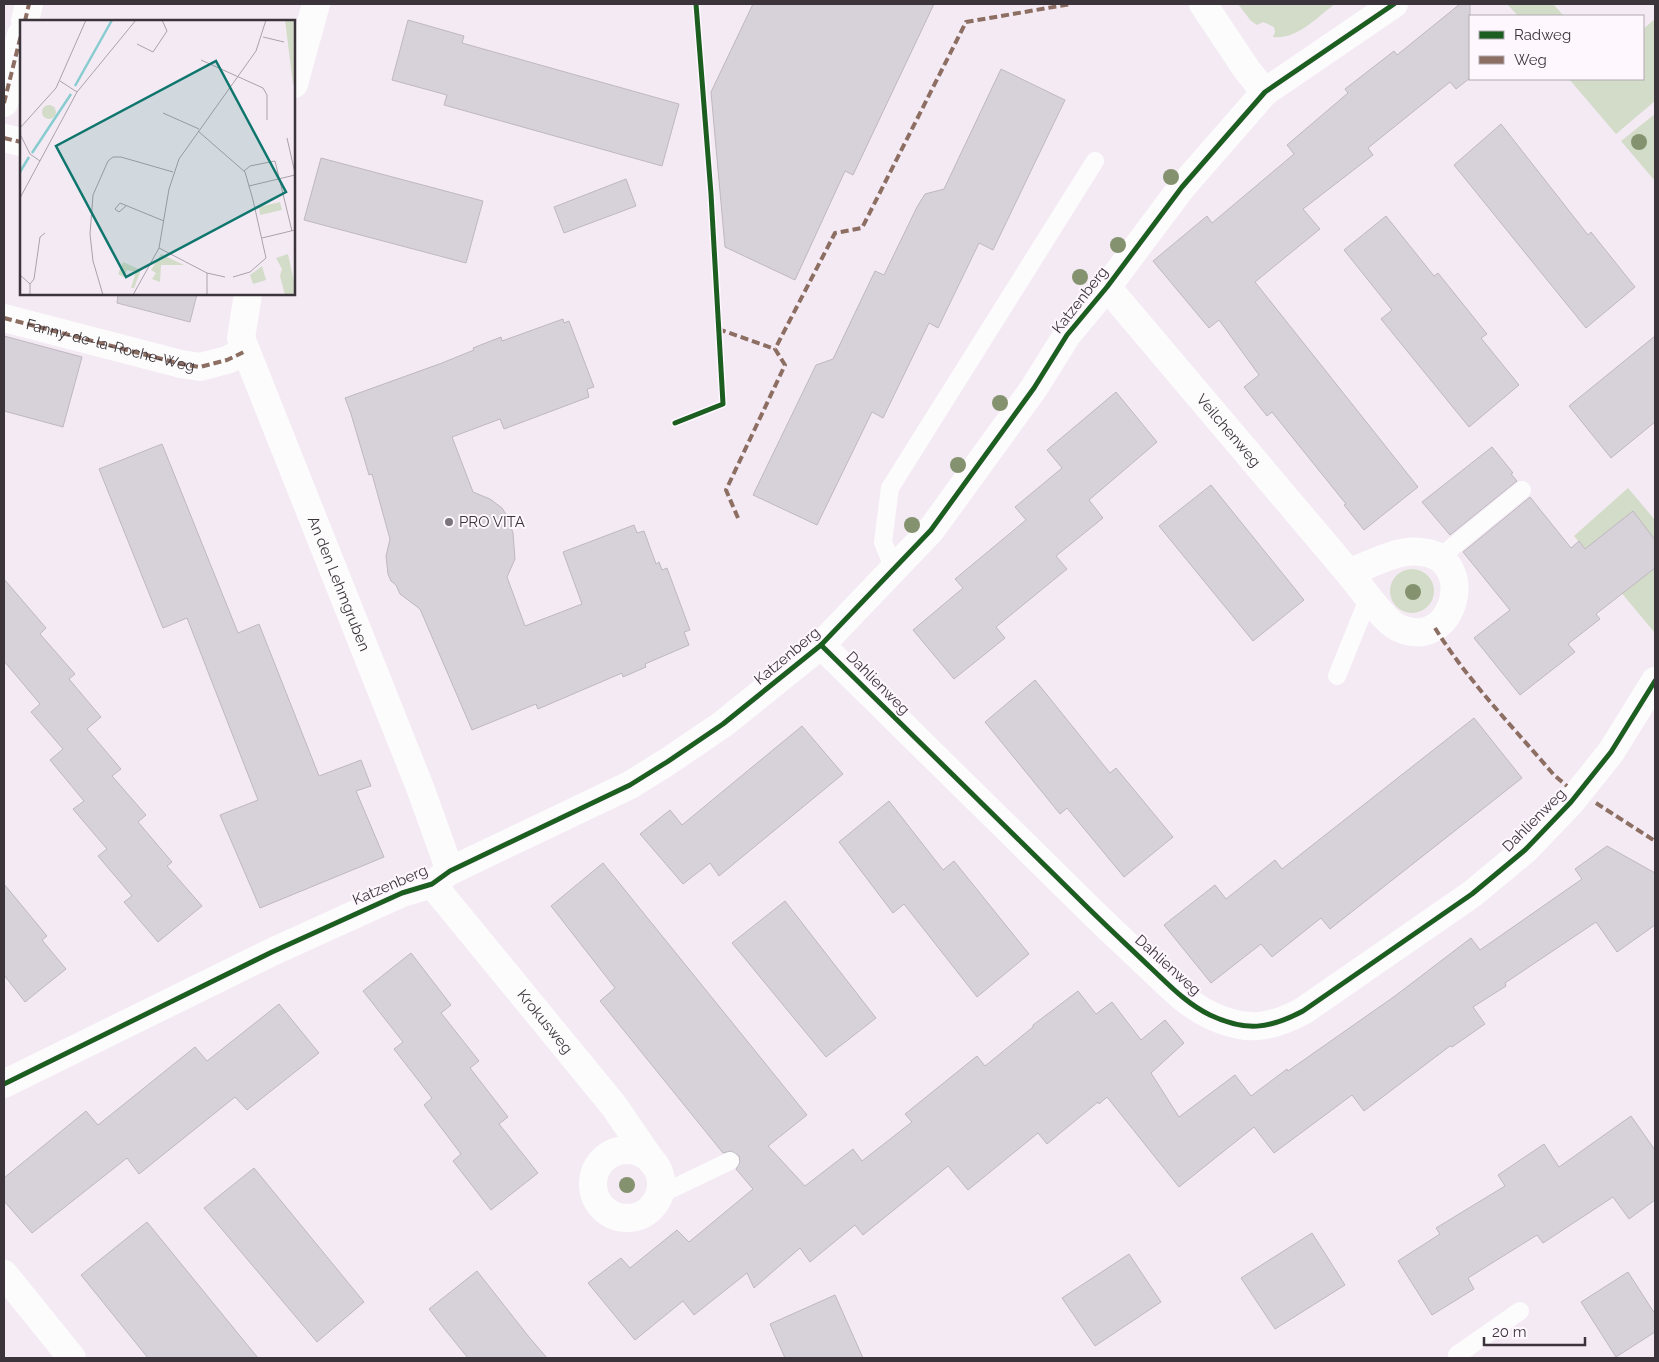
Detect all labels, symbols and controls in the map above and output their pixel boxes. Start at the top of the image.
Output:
legend [1469,15,1644,80]
inset map [20,20,295,295]
text: Radweg [1514,26,1571,44]
text: Weg [1514,51,1547,69]
street label: Katzenberg [1048,263,1112,337]
street label: Fanny-de-la-Roche-Weg [24,315,196,375]
street label: Veilchenweg [1193,390,1264,471]
place label: PRO VITA [459,513,525,531]
street label: An den Lehmgruben [304,514,374,654]
marker: PRO VITA [443,516,455,528]
street label: Katzenberg [751,623,823,689]
street label: Dahlienweg [843,648,913,718]
street label: Dahlienweg [1499,785,1569,855]
street label: Katzenberg [350,861,430,909]
street label: Dahlienweg [1131,931,1205,999]
street label: Krokusweg [513,986,576,1057]
scale bar [1484,1314,1585,1346]
text: 20 m [1492,1323,1527,1341]

